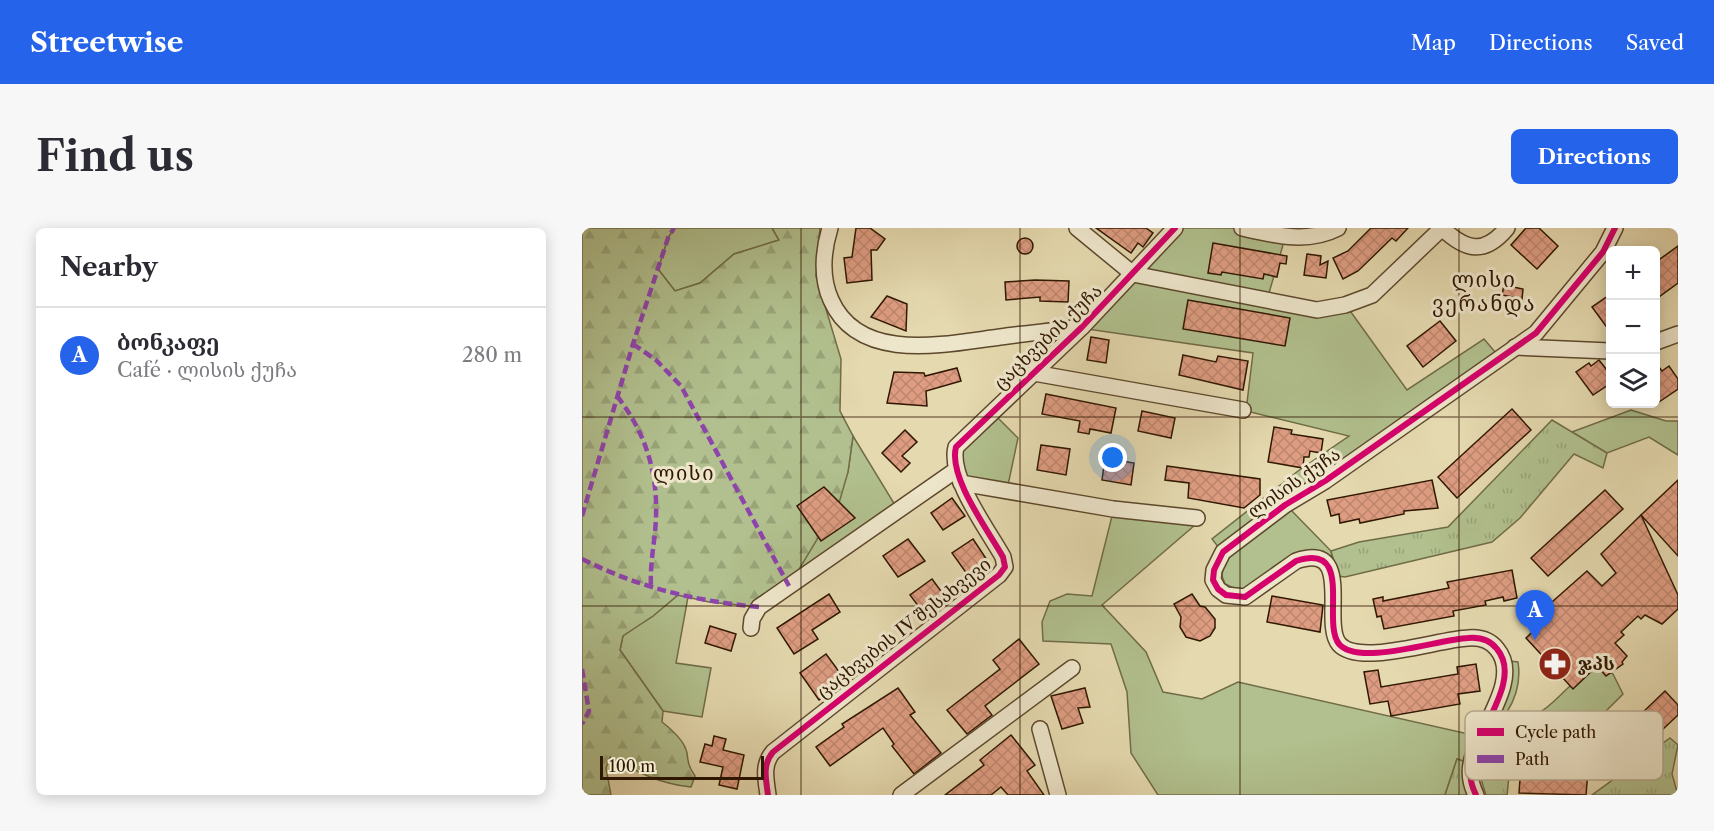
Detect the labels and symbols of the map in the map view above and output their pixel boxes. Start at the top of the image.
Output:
district label: ლისი ვერანდა [1432,267,1536,317]
street label: ცაცხვების ქუჩა [989,280,1107,394]
your location [1098,443,1127,472]
street label: ლისის ქუჩა [1244,443,1344,523]
district label: ლისი [653,461,715,485]
street label: ცაცხვების IV შესახვევი [813,553,995,703]
pin: A [1516,590,1554,640]
pharmacy icon: ჯპს [1537,646,1573,682]
place label: ჯპს [1578,653,1615,675]
legend [1465,711,1663,780]
text: Cycle path [1515,722,1596,742]
text: Path [1515,749,1549,769]
scale bar [600,753,764,780]

